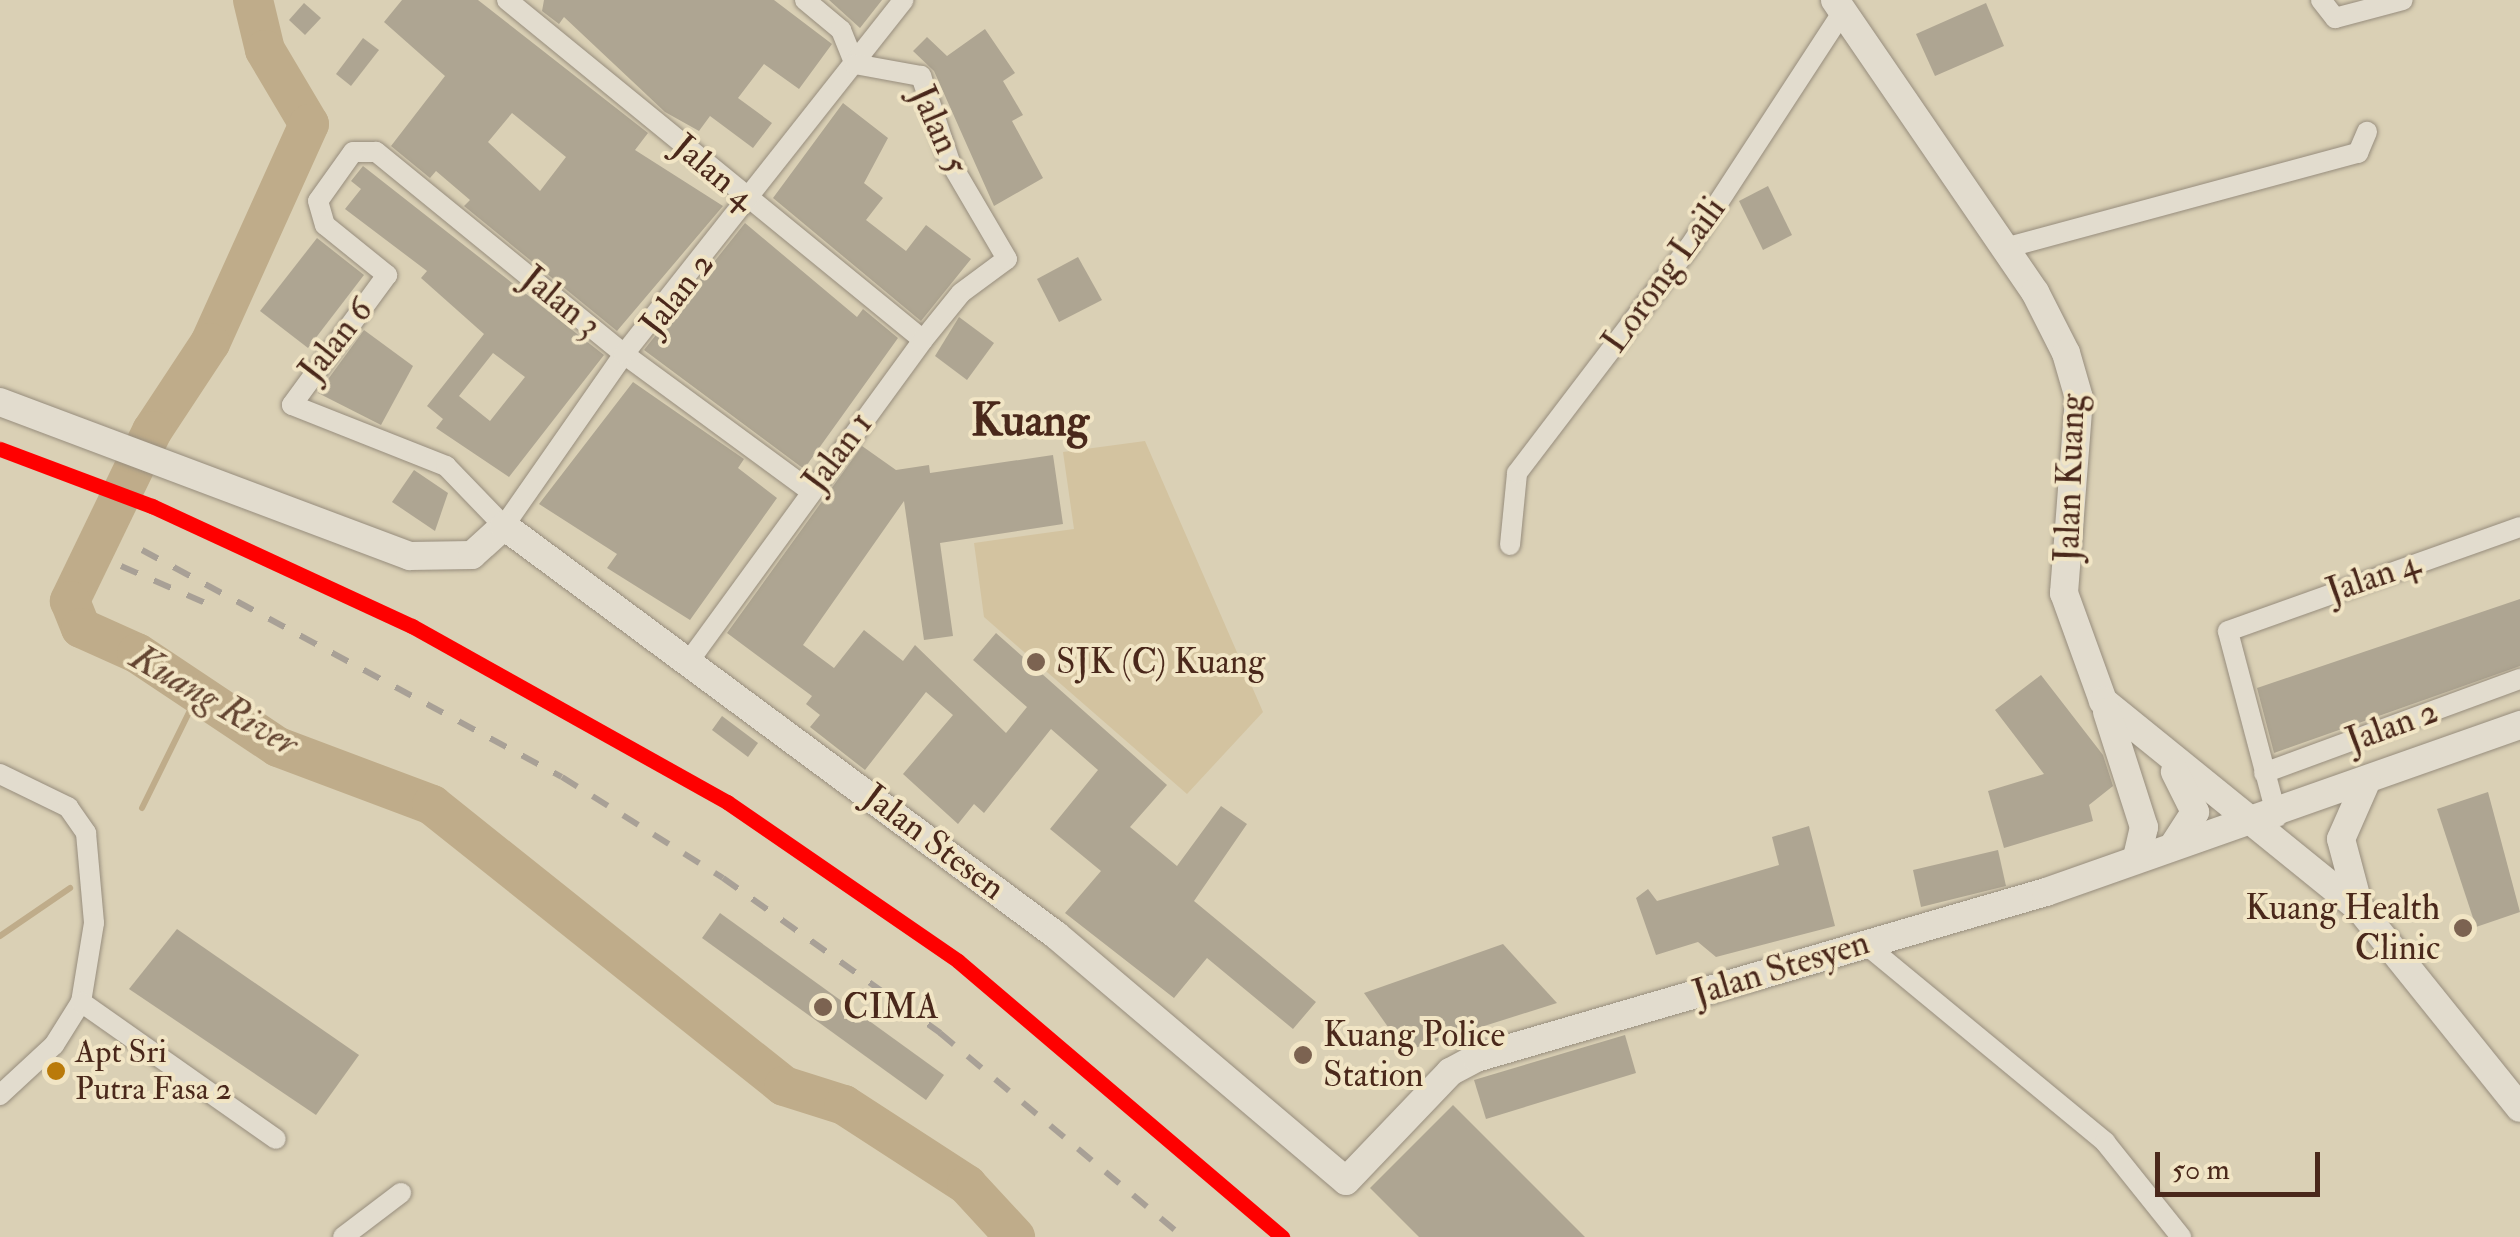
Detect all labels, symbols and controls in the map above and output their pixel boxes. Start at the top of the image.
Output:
street label: Jalan 5 [901,79,977,181]
street label: Jalan 4 [664,125,764,219]
street label: Lorong Laili [1593,189,1735,361]
street label: Jalan 2 [631,244,723,344]
street label: Jalan 3 [513,257,609,347]
street label: Jalan 6 [290,290,382,390]
street label: Jalan Kuang [2046,393,2094,563]
district label: Kuang [971,395,1089,449]
street label: Jalan 1 [794,404,882,500]
street label: Jalan 4 [2321,542,2425,612]
water label: Kuang River [122,635,306,767]
place label: SJK (C) Kuang [1056,641,1265,683]
marker: SJK (C) Kuang [1025,651,1047,673]
street label: Jalan 2 [2341,690,2443,762]
street label: Jalan Stesen [855,775,1013,909]
place label: Kuang Health Clinic [2245,887,2440,969]
marker: Kuang Health Clinic [2450,915,2476,941]
street label: Jalan Stesyen [1688,921,1874,1015]
place label: CIMA [843,986,939,1028]
marker: CIMA [812,996,834,1018]
place label: Kuang Police Station [1323,1014,1505,1096]
place label: Apt Sri Putra Fasa 2 [75,1034,232,1109]
marker: Kuang Police Station [1292,1044,1314,1066]
marker: Apt Sri Putra Fasa 2 [46,1061,66,1081]
scale bar [2160,1132,2325,1194]
text: 50 m [2172,1151,2230,1188]

